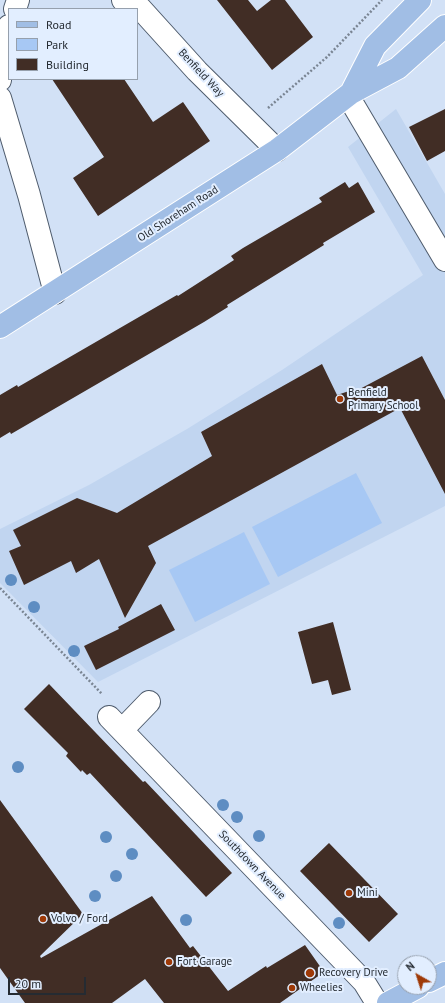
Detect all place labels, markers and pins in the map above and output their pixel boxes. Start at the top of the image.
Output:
place label: Benfield Primary School [348,386,418,412]
marker: Benfield Primary School [335,394,345,404]
place label: Mini [357,886,378,900]
marker: Mini [344,888,354,898]
place label: Volvo / Ford [51,912,108,926]
marker: Volvo / Ford [38,914,48,924]
place label: Fort Garage [177,955,232,969]
marker: Fort Garage [164,957,174,967]
place label: Recovery Drive [319,966,388,980]
marker: Recovery Drive [304,967,316,979]
place label: Wheelies [300,981,343,995]
marker: Wheelies [287,983,297,993]

